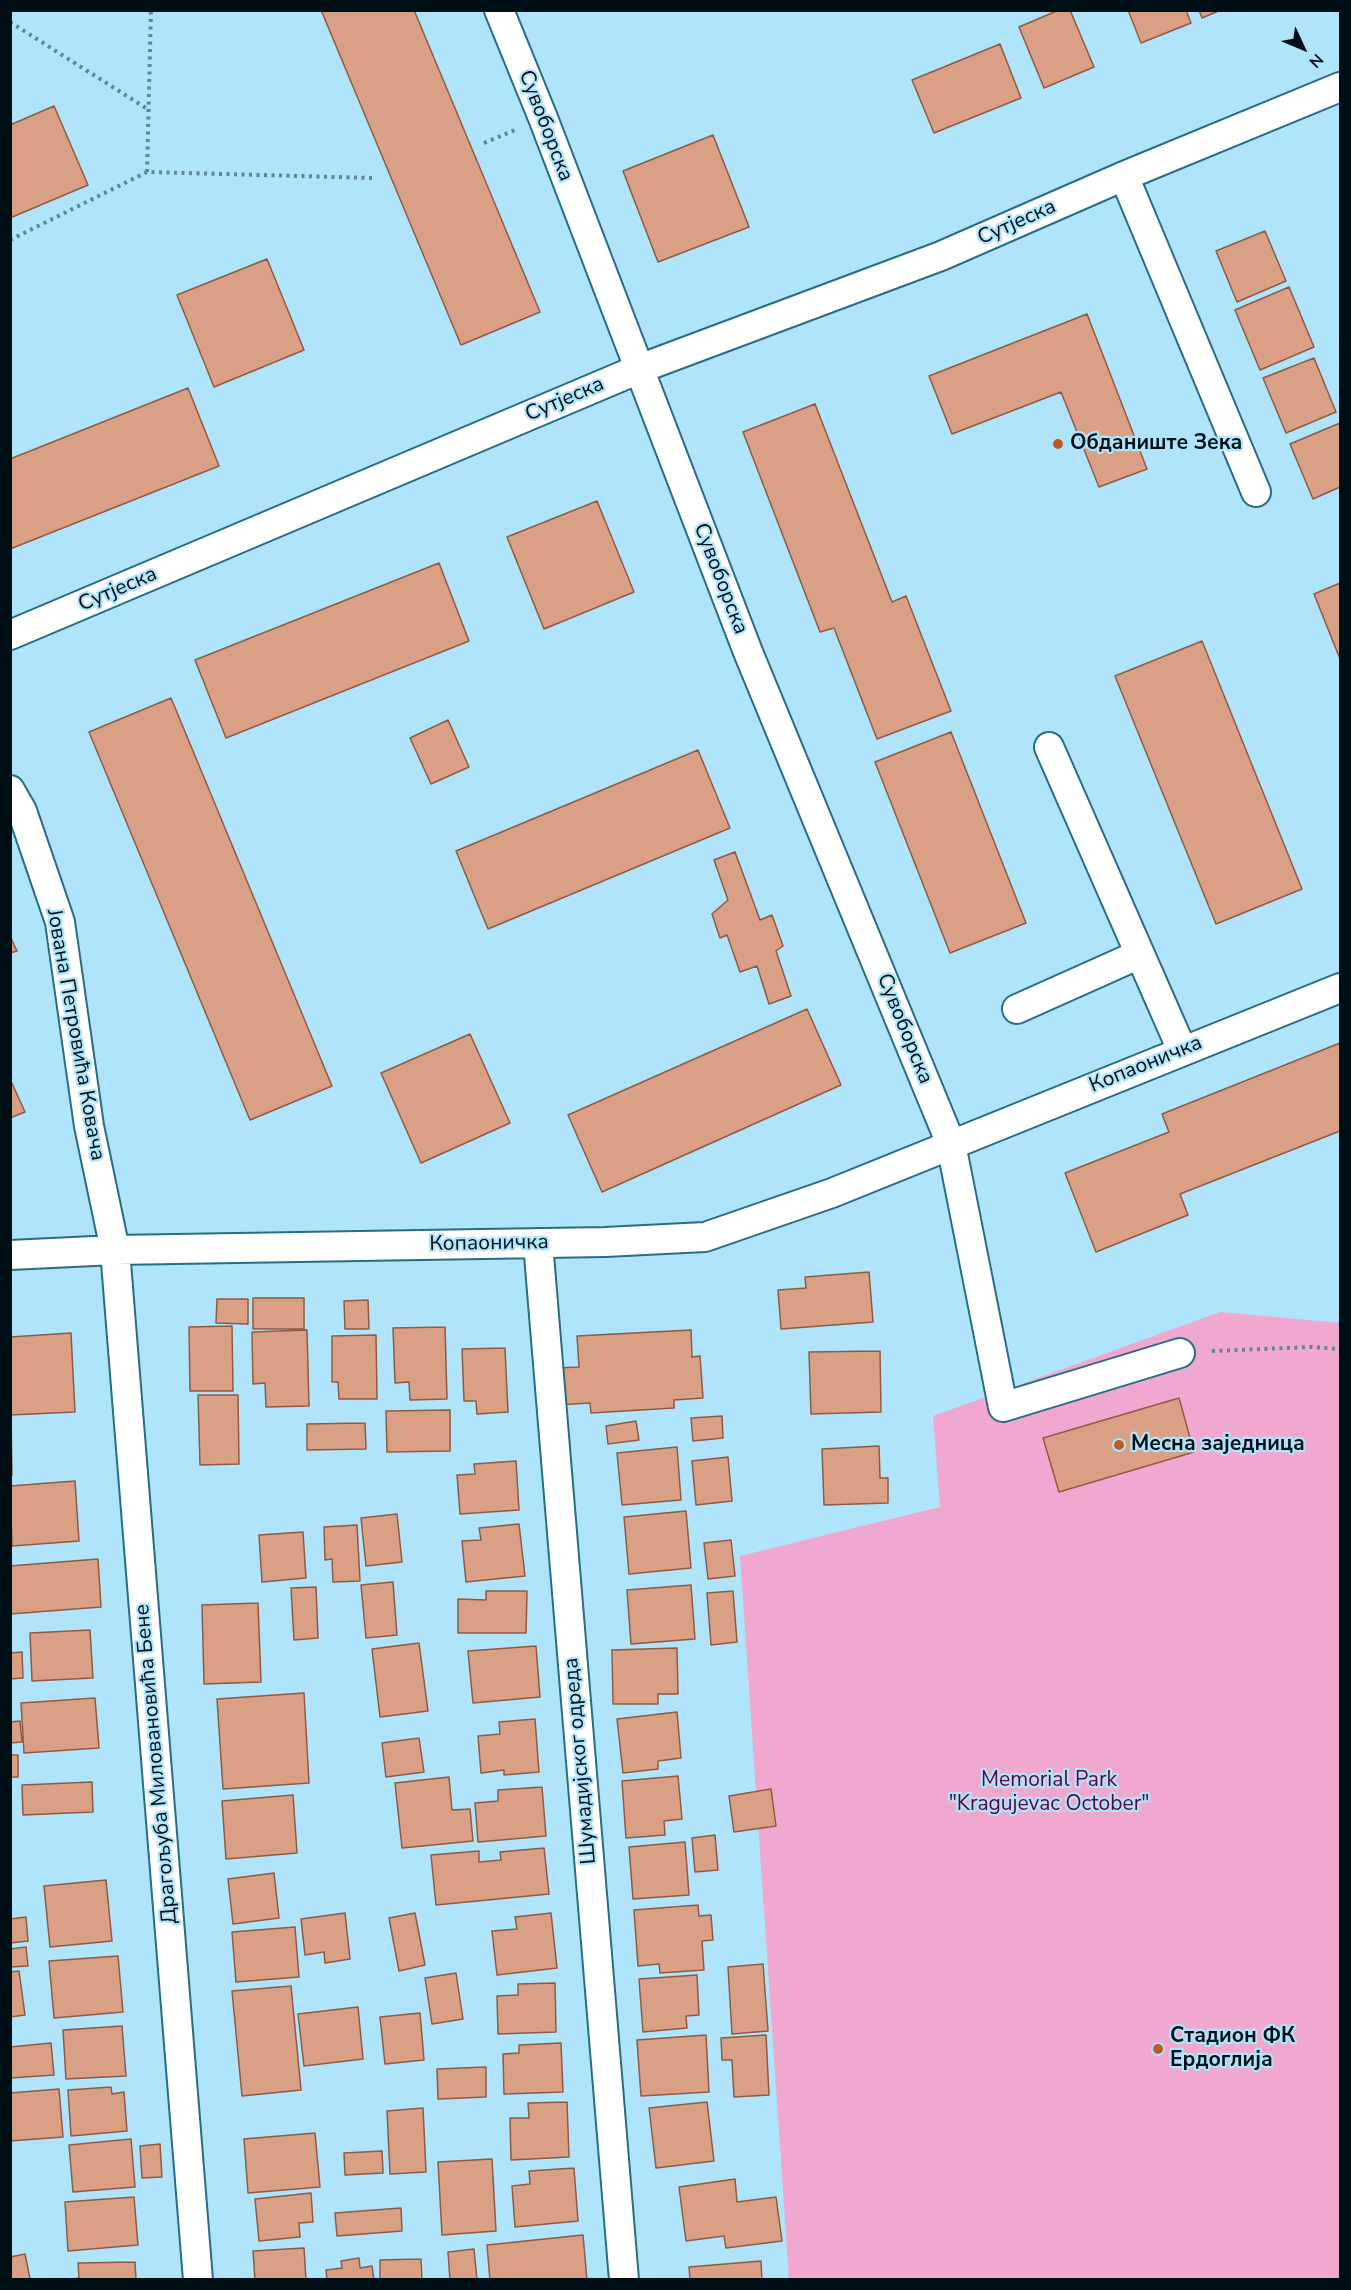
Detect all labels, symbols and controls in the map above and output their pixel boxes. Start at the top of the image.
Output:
north arrow [1273,18,1333,78]
text: N [1304,49,1328,72]
street label: Сувоборска [512,67,578,185]
street label: Сутјеска [974,195,1060,251]
street label: Сутјеска [522,372,608,428]
place label: Обданиште Зека [1070,431,1242,457]
marker: Обданиште Зека [1051,437,1065,451]
street label: Сувоборска [687,520,753,638]
street label: Сутјеска [75,562,161,618]
street label: Јована Петровића Ковача [40,907,110,1163]
street label: Сувоборска [870,970,938,1088]
street label: Копаоничка [1086,1031,1206,1099]
street label: Копаоничка [429,1230,549,1258]
place label: Месна заједница [1131,1432,1305,1458]
marker: Месна заједница [1112,1438,1126,1452]
street label: Драгољуба Миловановића Бене [130,1603,184,1925]
street label: Шумадијског одреда [559,1657,603,1865]
park label: Memorial Park "Kragujevac October" [949,1768,1149,1818]
place label: Стадион ФК Ердоглија [1170,2024,1295,2074]
marker: Стадион ФК Ердоглија [1151,2042,1165,2056]

